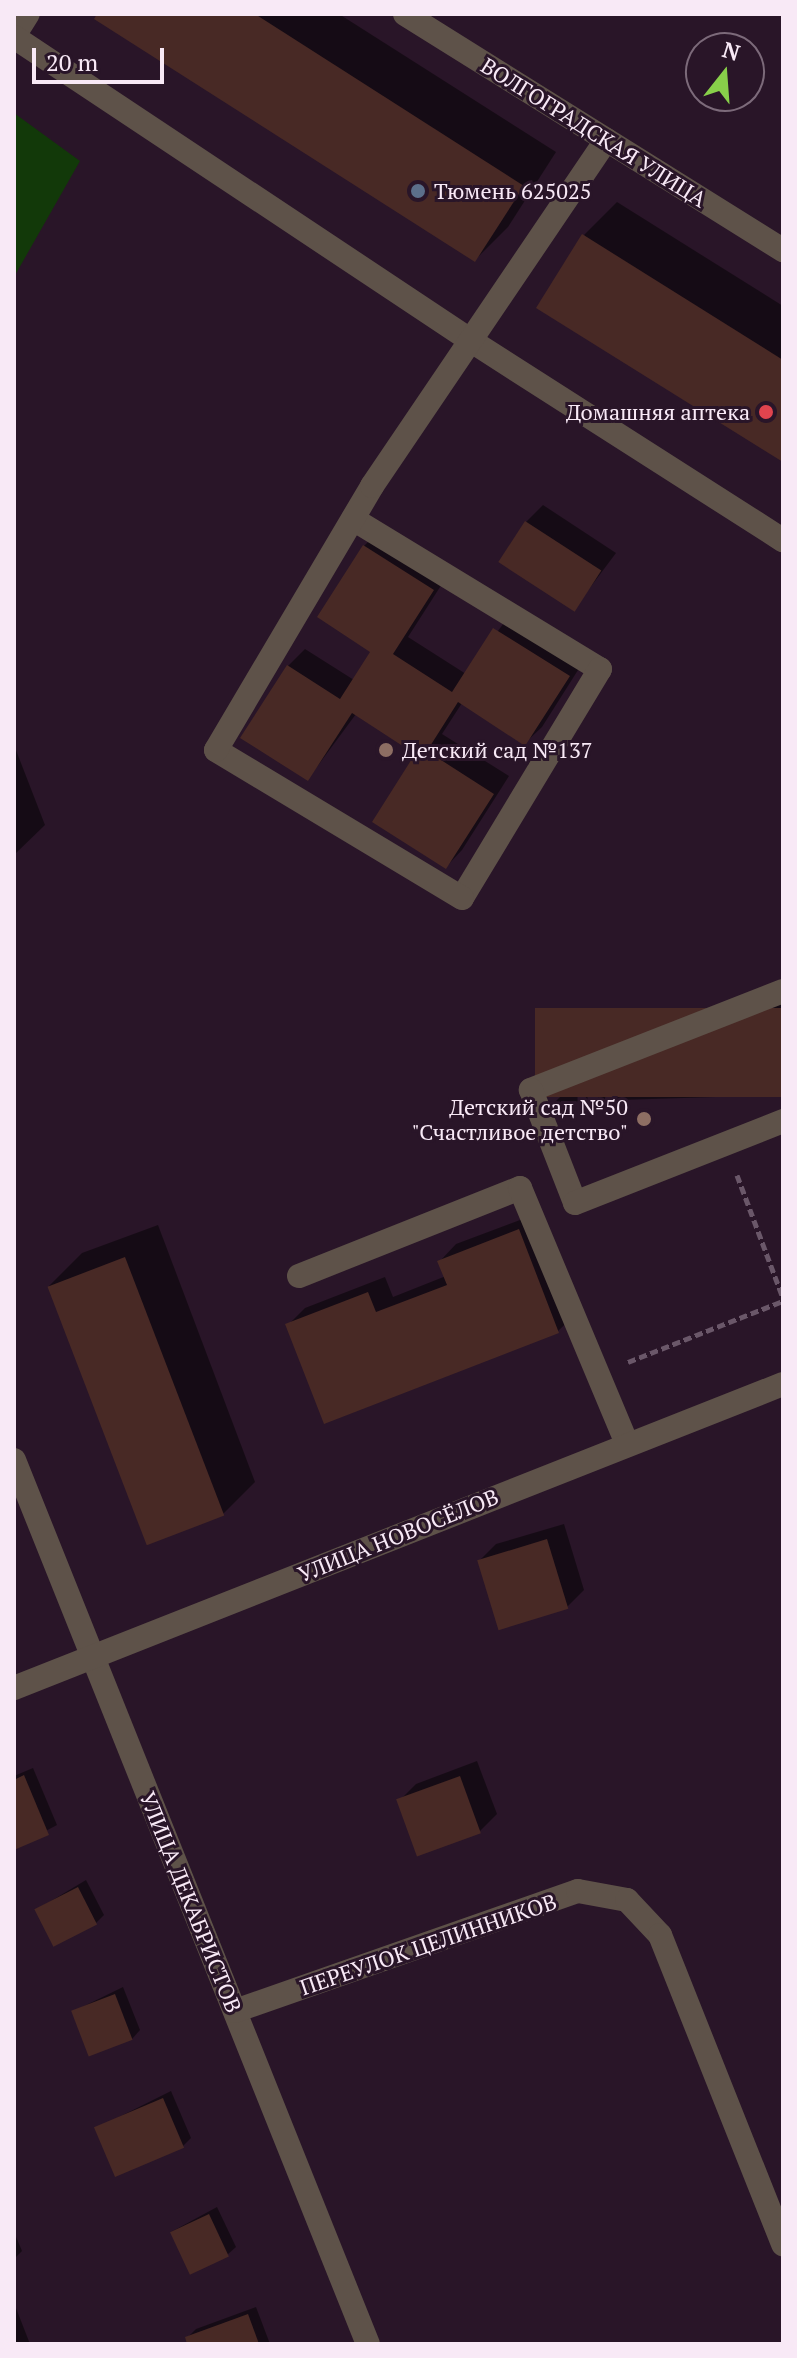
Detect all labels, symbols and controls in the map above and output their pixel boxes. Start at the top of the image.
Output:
scale bar [36,32,168,82]
north arrow [685,32,765,112]
text: N [719,34,744,67]
text: 20 m [46,46,98,78]
street label: ВОЛГОГРАДСКАЯ УЛИЦА [476,52,712,212]
place label: Тюмень 625025 [434,178,592,204]
marker: Тюмень 625025 [409,182,427,200]
place label: Домашняя аптека [566,399,750,425]
marker: Домашняя аптека [757,403,775,421]
place label: Детский сад №137 [402,737,592,763]
marker: Детский сад №137 [377,741,395,759]
place label: Детский сад №50 "Счастливое детство" [411,1093,628,1144]
marker: Детский сад №50 "Счастливое детство" [635,1110,653,1128]
street label: УЛИЦА НОВОСЁЛОВ [294,1483,502,1587]
street label: УЛИЦА ДЕКАБРИСТОВ [134,1787,248,2017]
street label: ПЕРЕУЛОК ЦЕЛИННИКОВ [296,1888,560,2000]

